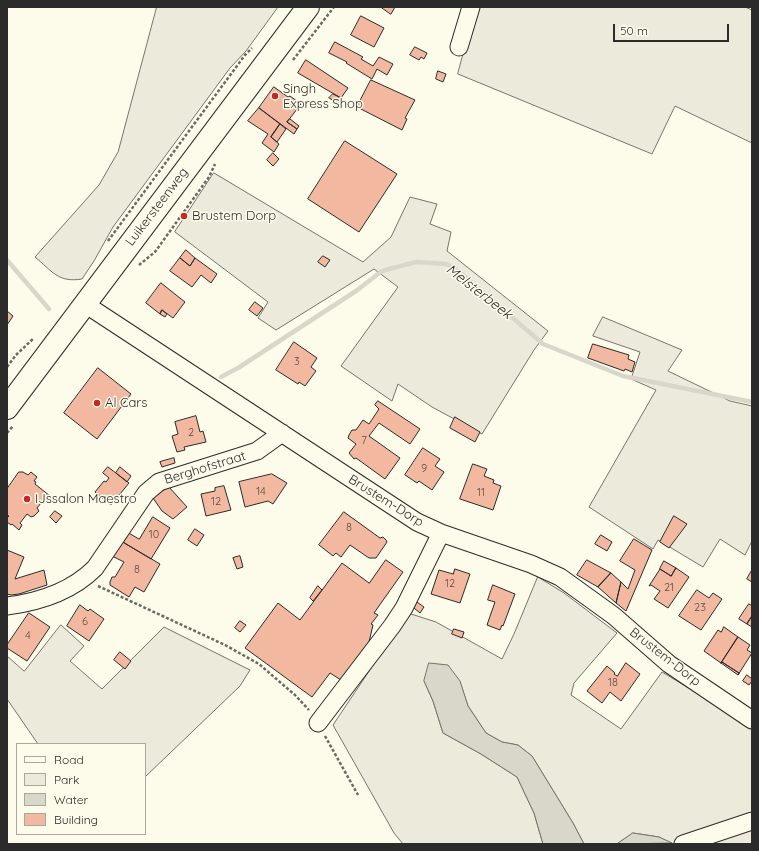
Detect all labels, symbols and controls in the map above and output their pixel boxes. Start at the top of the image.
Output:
scale bar [615,16,731,42]
text: 50 m [620,23,648,38]
place label: Singh Express Shop [283,81,363,112]
marker: Singh Express Shop [270,91,280,101]
street label: Luikersteenweg [123,165,191,249]
place label: Brustem Dorp [192,208,276,224]
marker: Brustem Dorp [179,211,189,221]
water label: Melsterbeek [443,261,515,323]
house number: 3 [294,355,300,369]
place label: Al Cars [105,395,147,411]
marker: Al Cars [92,398,102,408]
house number: 2 [188,426,194,440]
house number: 7 [361,434,367,448]
street label: Berghofstraat [162,448,248,488]
house number: 9 [421,462,427,476]
street label: Brustem-Dorp [346,472,426,530]
house number: 14 [256,485,266,499]
house number: 11 [477,486,485,500]
place label: IJssalon Maestro [35,491,137,507]
marker: IJssalon Maestro [22,494,32,504]
house number: 12 [211,495,221,509]
house number: 8 [346,521,352,535]
house number: 10 [149,528,159,542]
house number: 8 [134,563,140,577]
house number: 12 [445,577,455,591]
house number: 21 [664,581,674,595]
house number: 23 [694,601,706,615]
house number: 6 [82,615,88,629]
street label: Brustem-Dorp [626,624,704,690]
house number: 4 [25,629,31,643]
house number: 18 [608,676,618,690]
legend [16,743,146,835]
text: Road [54,752,84,767]
text: Park [54,772,79,787]
text: Water [54,792,88,807]
text: Building [54,812,98,827]

